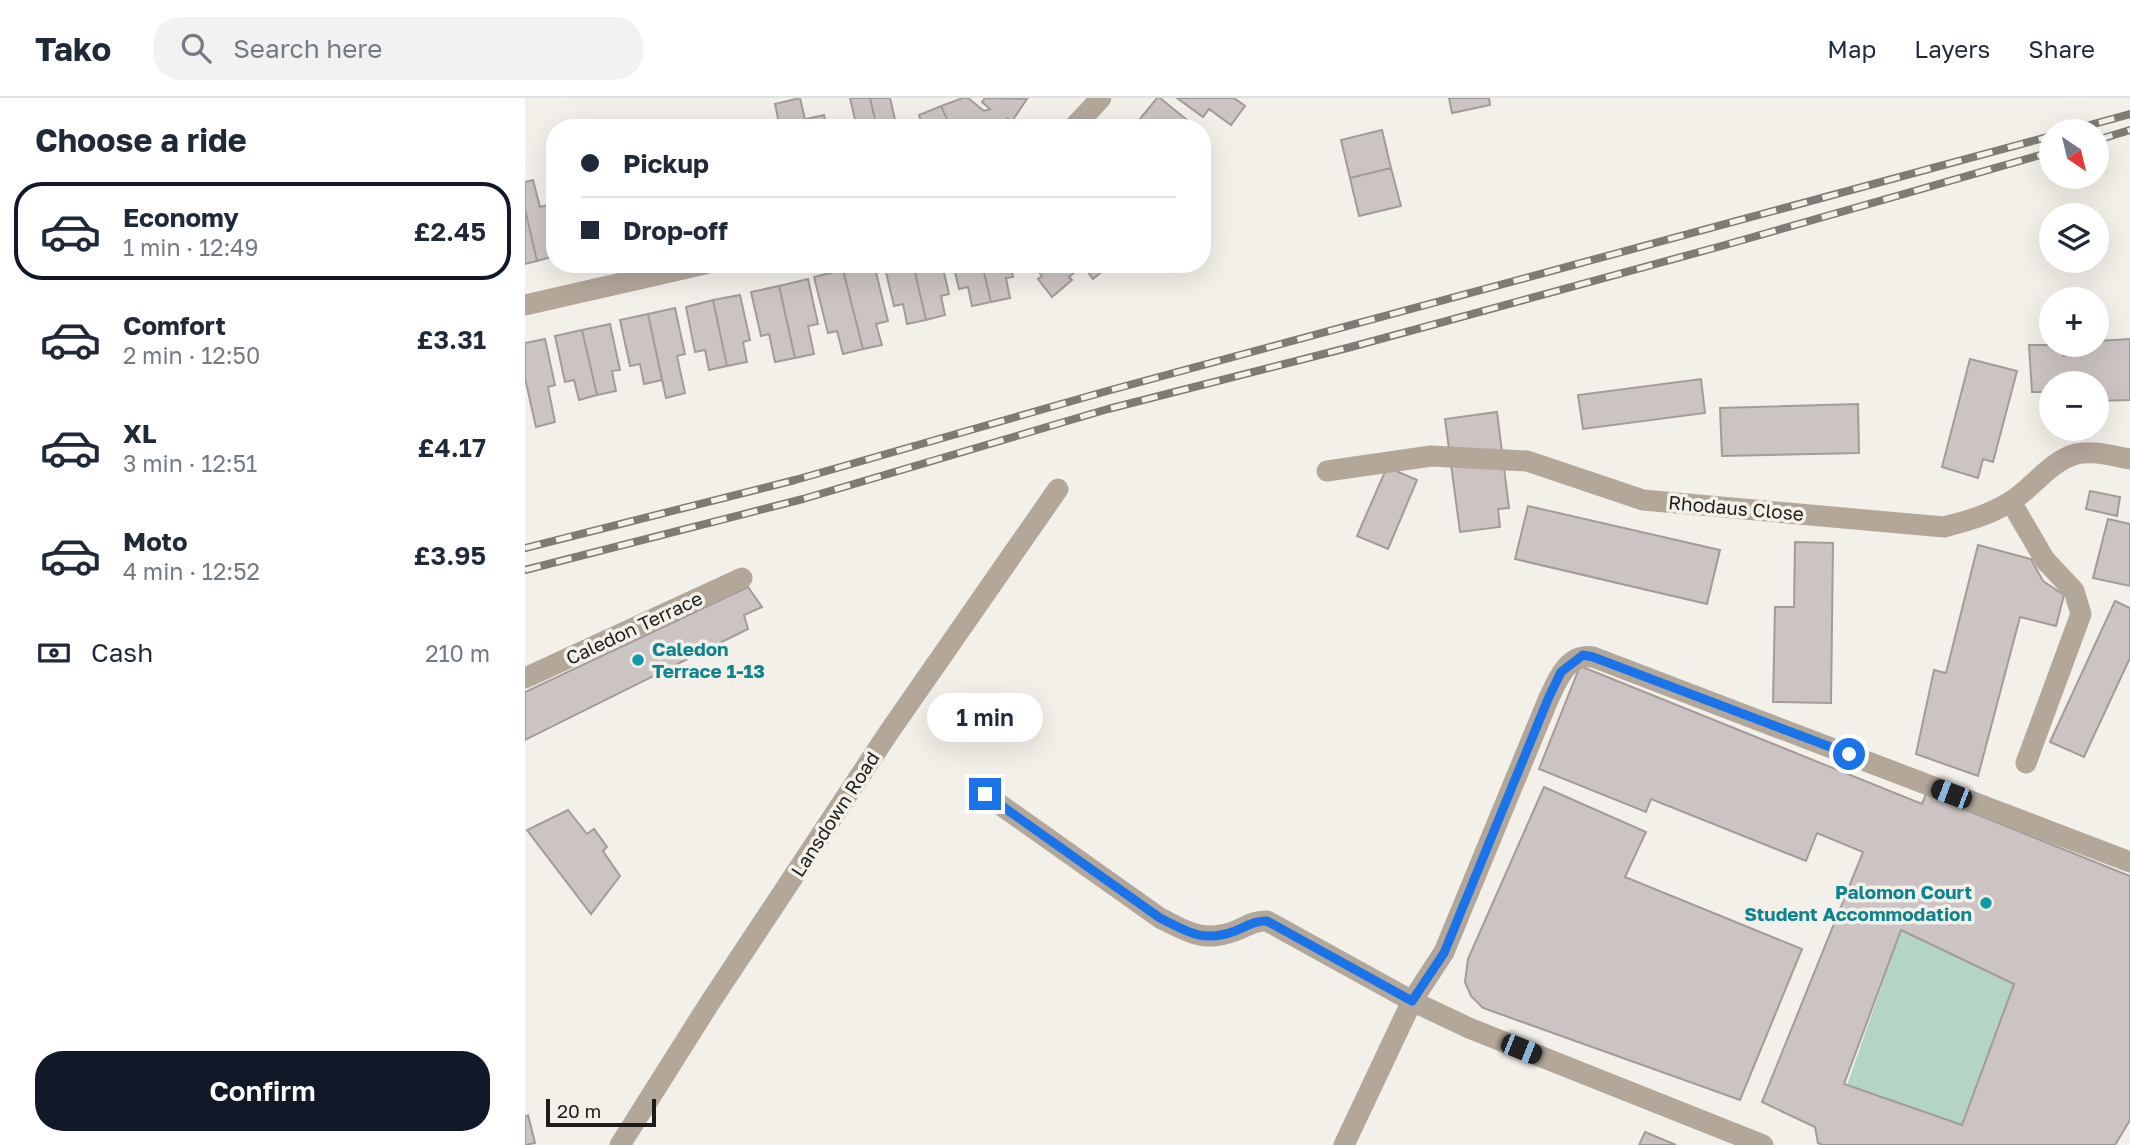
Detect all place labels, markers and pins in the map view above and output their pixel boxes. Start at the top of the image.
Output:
place label: Caledon Terrace 1-13 [652,637,765,682]
marker: Caledon Terrace 1-13 [630,652,646,668]
place label: Palomon Court Student Accommodation [1744,880,1972,925]
marker: Palomon Court Student Accommodation [1978,895,1994,911]

